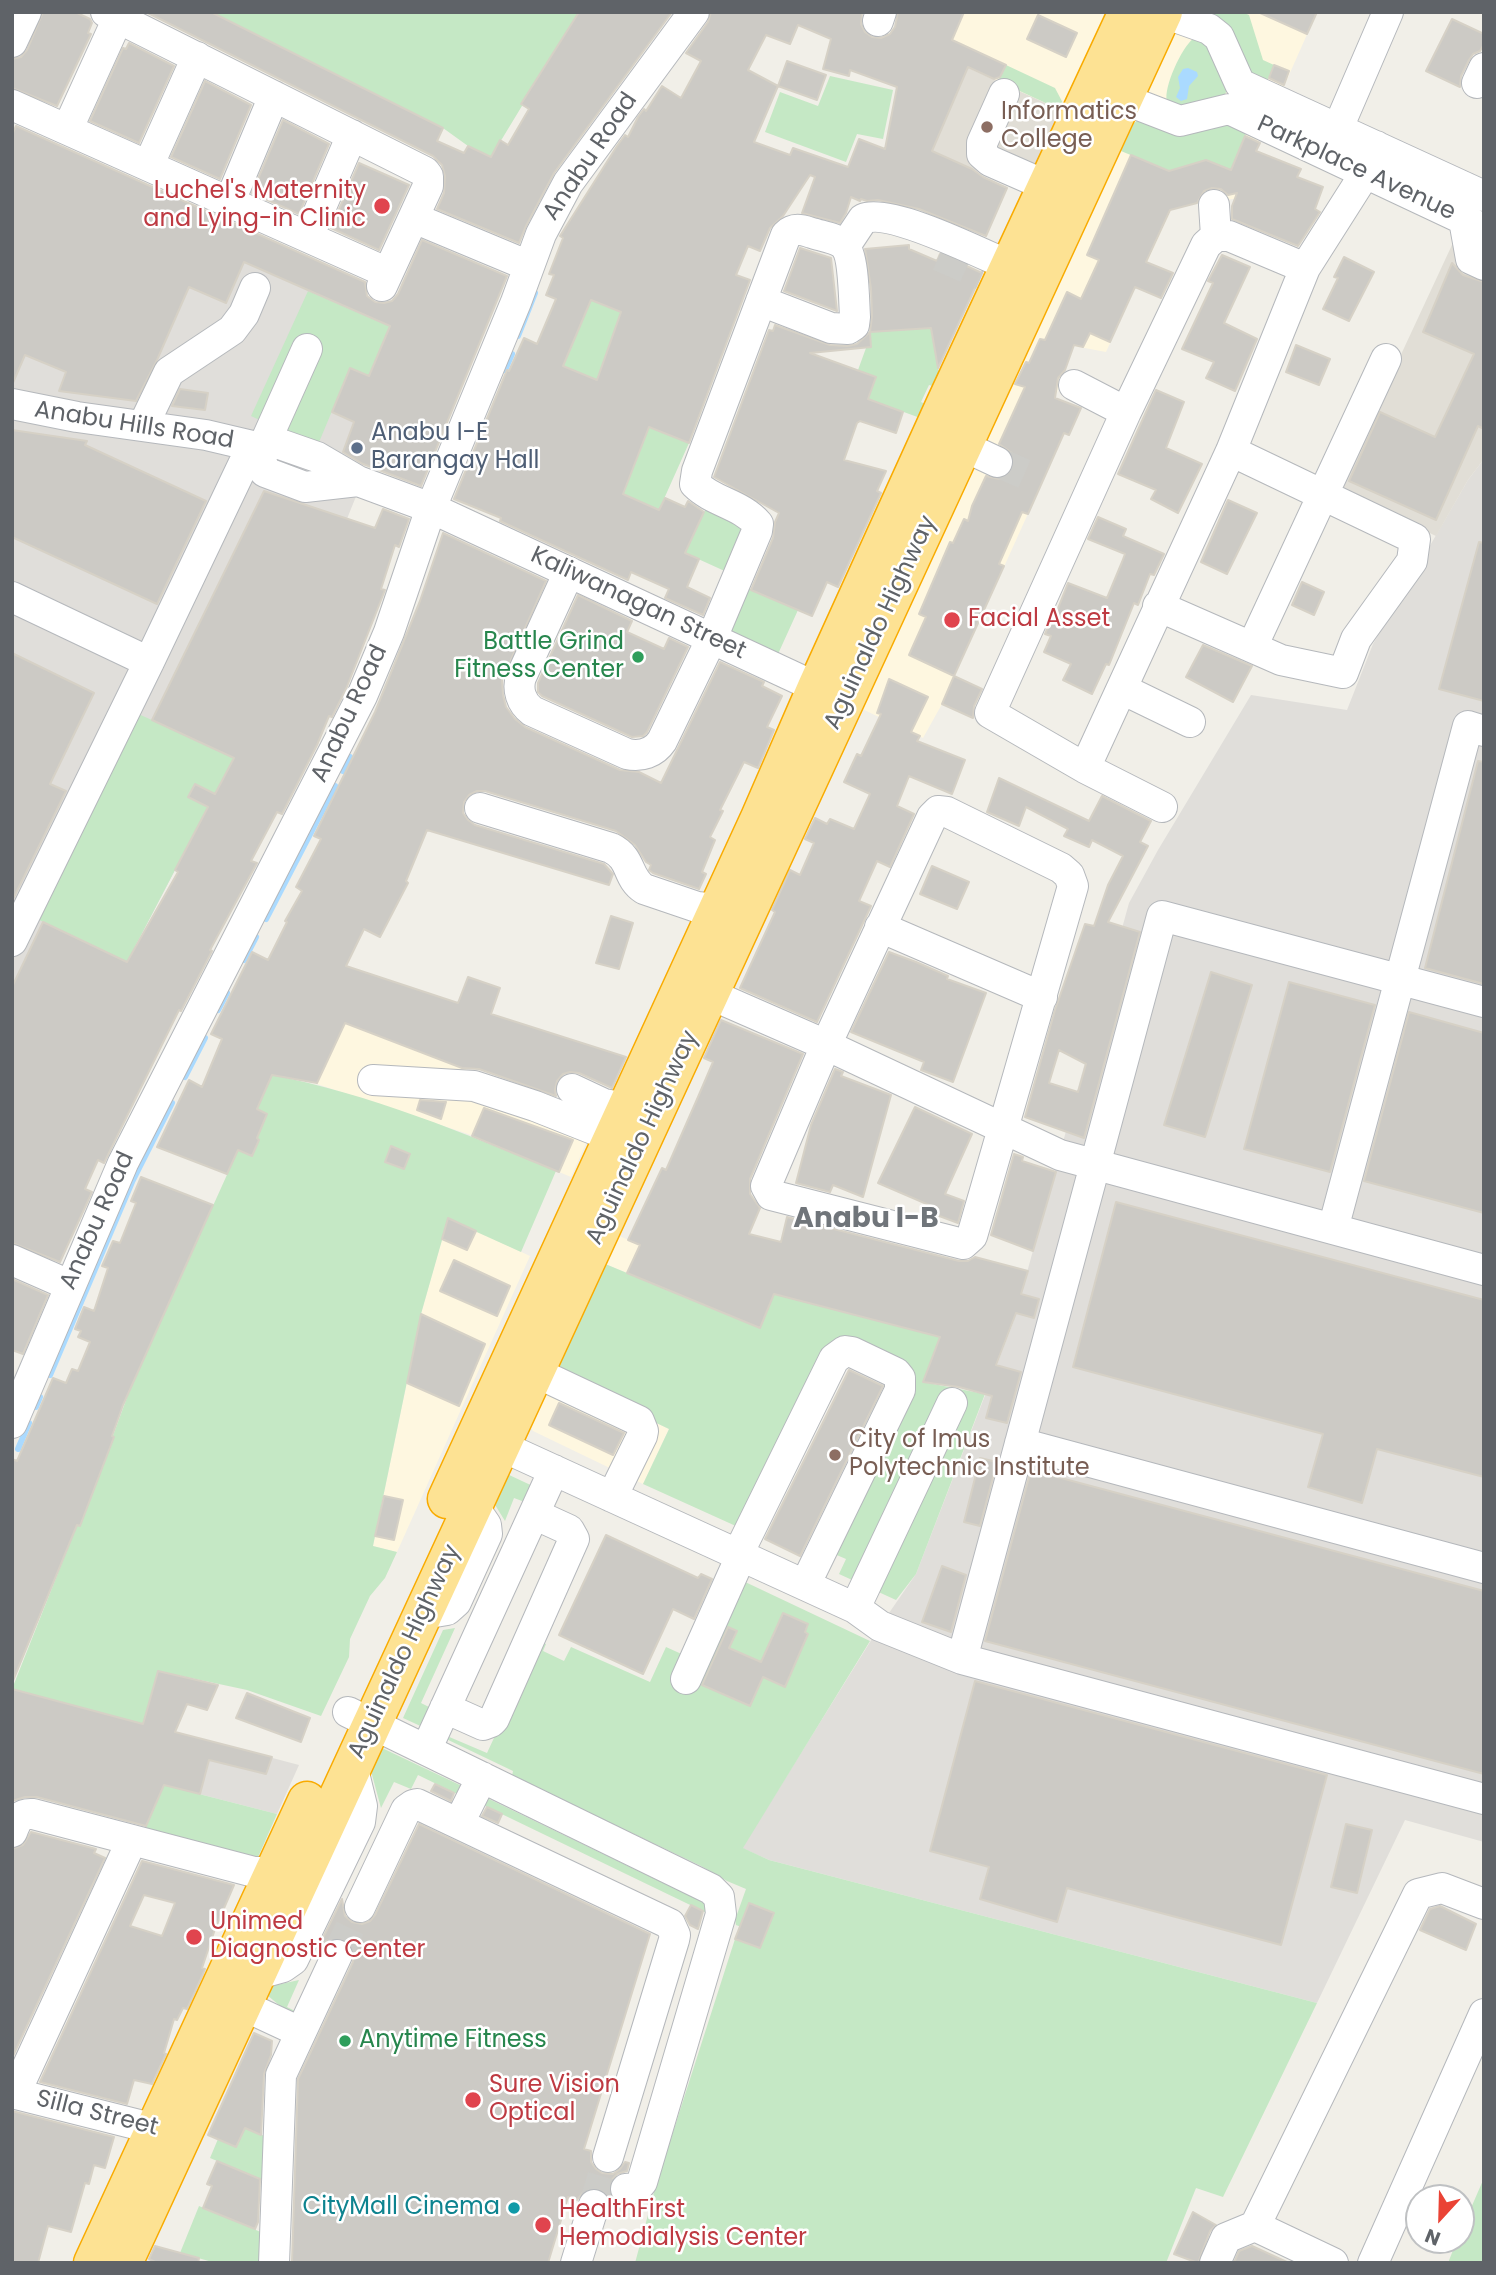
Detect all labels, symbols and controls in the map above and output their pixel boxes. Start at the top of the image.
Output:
street label: Anabu Road [538,88,644,226]
place label: Informatics College [1001,99,1137,155]
street label: Parkplace Avenue [1252,110,1460,228]
marker: Informatics College [979,119,995,135]
place label: Luchel's Maternity and Lying-in Clinic [143,178,366,234]
marker: Luchel's Maternity and Lying-in Clinic [372,196,392,216]
street label: Anabu Hills Road [32,396,236,456]
place label: Anabu I-E Barangay Hall [371,420,539,476]
marker: Anabu I-E Barangay Hall [349,440,365,456]
street label: Aguinaldo Highway [819,511,943,735]
street label: Kaliwanagan Street [526,541,750,667]
place label: Facial Asset [968,606,1110,634]
marker: Facial Asset [942,610,962,630]
place label: Battle Grind Fitness Center [454,629,624,685]
street label: Anabu Road [306,641,394,787]
marker: Battle Grind Fitness Center [630,649,646,665]
street label: Aguinaldo Highway [581,1026,705,1250]
street label: Anabu Road [55,1147,141,1295]
district label: Anabu I-B [793,1203,939,1237]
place label: City of Imus Polytechnic Institute [849,1427,1090,1483]
marker: City of Imus Polytechnic Institute [827,1447,843,1463]
street label: Aguinaldo Highway [343,1540,467,1764]
place label: Unimed Diagnostic Center [210,1909,426,1965]
marker: Unimed Diagnostic Center [184,1927,204,1947]
place label: Anytime Fitness [359,2027,547,2055]
marker: Anytime Fitness [337,2033,353,2049]
place label: Sure Vision Optical [489,2072,620,2128]
street label: Silla Street [33,2085,161,2143]
marker: Sure Vision Optical [463,2090,483,2110]
north arrow [1405,2184,1475,2254]
place label: CityMall Cinema [303,2194,500,2222]
place label: HealthFirst Hemodialysis Center [559,2197,807,2253]
marker: CityMall Cinema [506,2200,522,2216]
marker: HealthFirst Hemodialysis Center [533,2215,553,2235]
text: N [1421,2222,1444,2252]

